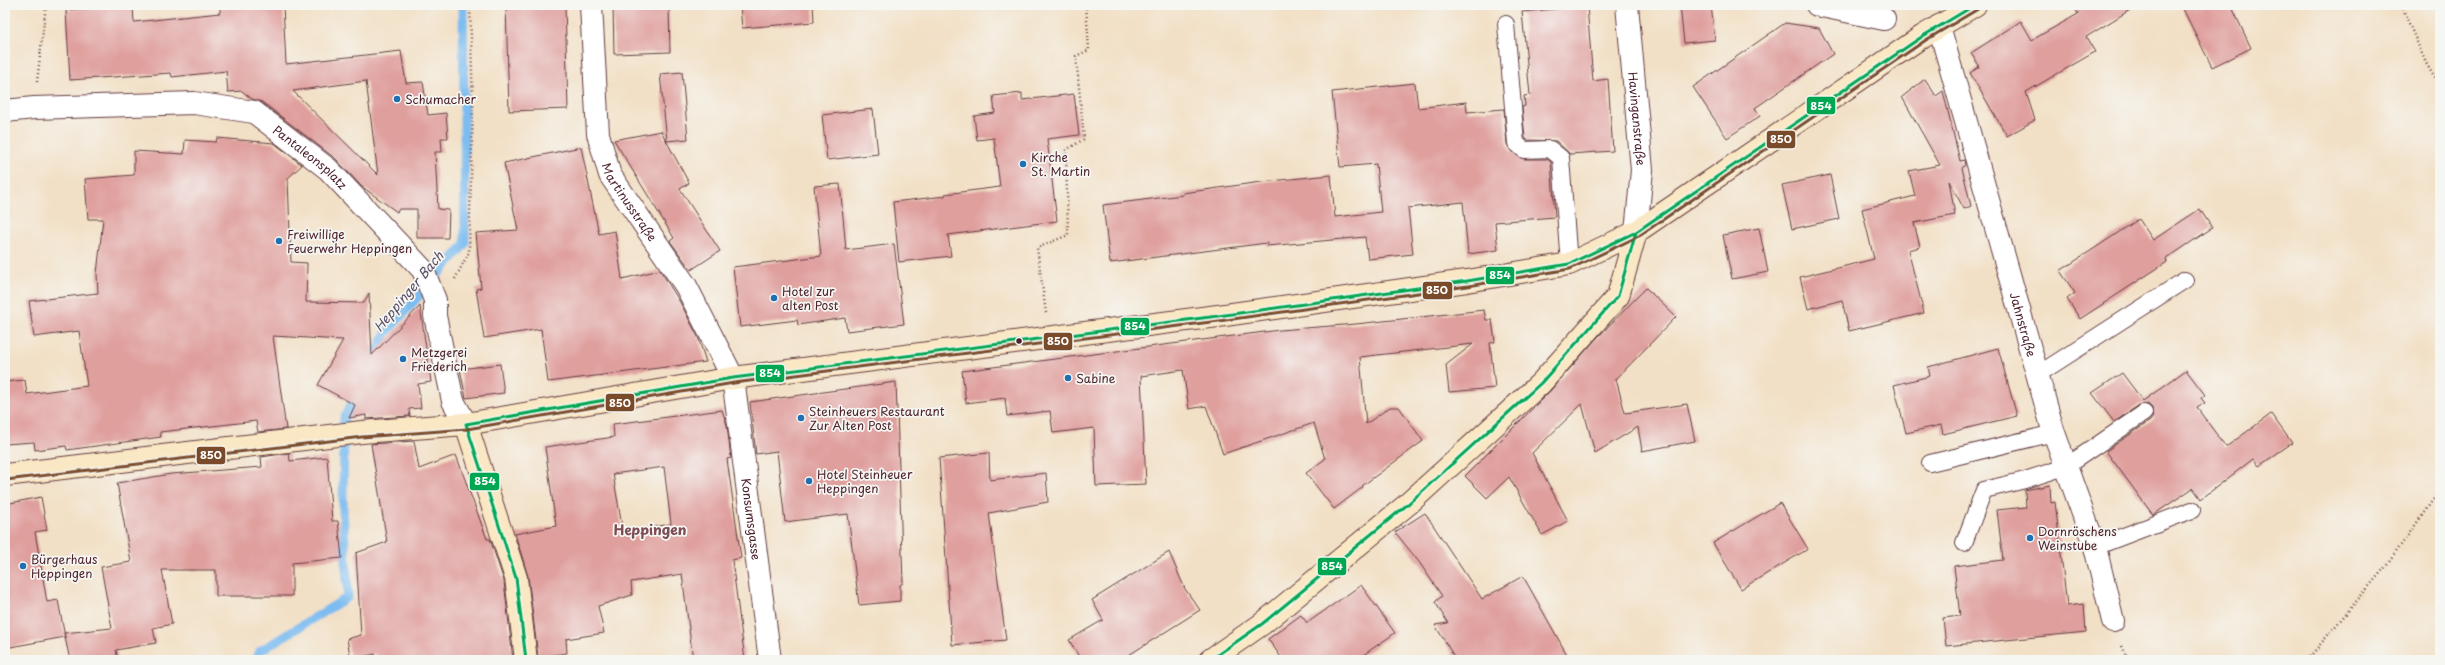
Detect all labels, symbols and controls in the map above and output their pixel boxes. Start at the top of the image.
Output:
street label: Havinganstraße [1624,71,1651,166]
place label: Schumacher [405,90,477,108]
marker: Schumacher [392,94,402,104]
line badge: 854 [1806,96,1836,115]
text: 854 [1810,97,1832,114]
street label: Pantaleonsplatz [269,121,352,193]
line badge: 850 [1766,130,1796,149]
text: 850 [1770,130,1792,147]
place label: Kirche St. Martin [1031,148,1090,180]
marker: Kirche St. Martin [1018,159,1028,169]
street label: Martinusstraße [598,161,662,245]
place label: Freiwillige Feuerwehr Heppingen [287,225,412,257]
marker: Freiwillige Feuerwehr Heppingen [274,236,284,246]
water label: Heppinger Bach [369,246,448,335]
line badge: 854 [1485,266,1515,285]
text: 854 [1489,266,1511,283]
line badge: 850 [1422,281,1453,300]
text: 850 [1426,281,1448,298]
place label: Hotel zur alten Post [782,282,839,314]
street label: Jahnstraße [2006,290,2041,359]
marker: Hotel zur alten Post [769,293,779,303]
line badge: 854 [1120,317,1150,336]
text: 854 [1124,317,1146,334]
line badge: 850 [1043,332,1073,351]
text: 850 [1047,332,1069,349]
unlabelled marker [1014,336,1024,346]
place label: Metzgerei Friederich [411,343,467,375]
marker: Metzgerei Friederich [398,354,408,364]
line badge: 854 [755,364,785,383]
text: 854 [759,364,781,381]
place label: Sabine [1076,369,1116,387]
marker: Sabine [1063,373,1073,383]
line badge: 850 [605,393,635,412]
text: 850 [609,394,631,411]
place label: Steinheuers Restaurant Zur Alten Post [809,402,945,434]
marker: Steinheuers Restaurant Zur Alten Post [796,413,806,423]
line badge: 850 [196,446,226,465]
text: 850 [200,446,222,463]
place label: Hotel Steinheuer Heppingen [817,465,913,497]
line badge: 854 [469,472,500,491]
text: 854 [474,472,496,489]
marker: Hotel Steinheuer Heppingen [804,476,814,486]
street label: Konsumsgasse [737,477,766,561]
district label: Heppingen [614,519,686,540]
place label: Dornröschens Weinstube [2038,522,2117,554]
marker: Dornröschens Weinstube [2025,533,2035,543]
place label: Bürgerhaus Heppingen [31,550,98,582]
line badge: 854 [1317,557,1347,576]
text: 854 [1321,557,1343,574]
marker: Bürgerhaus Heppingen [18,561,28,571]

